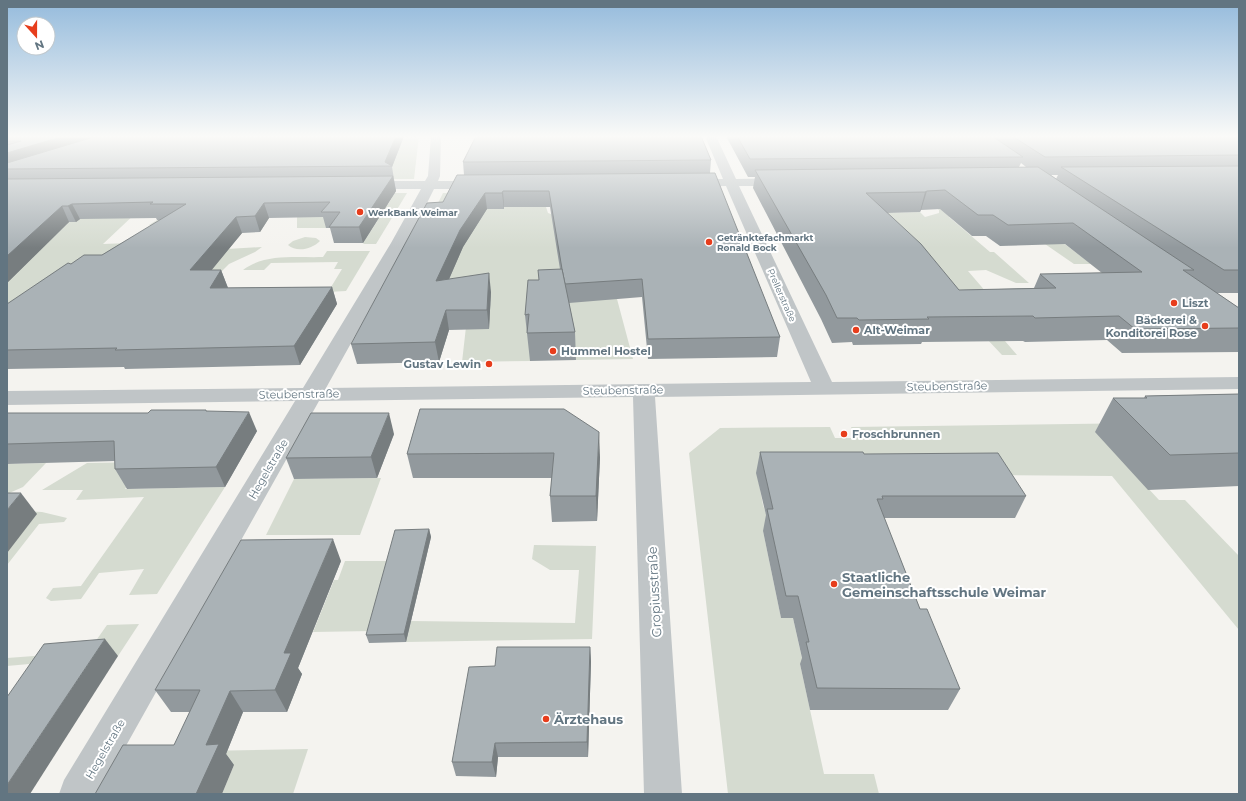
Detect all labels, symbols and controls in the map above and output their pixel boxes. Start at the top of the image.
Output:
north arrow [16,16,56,56]
text: N [33,37,46,53]
marker: WerkBank Weimar [355,207,365,217]
place label: WerkBank Weimar [368,207,458,218]
place label: Getränktefachmarkt Ronald Bock [717,232,813,253]
marker: Getränktefachmarkt Ronald Bock [704,237,714,247]
street label: Prellerstraße [765,267,799,324]
place label: Liszt [1182,296,1209,310]
marker: Liszt [1169,298,1179,308]
place label: Bäckerei & Konditorei Rose [1105,313,1197,340]
marker: Bäckerei & Konditorei Rose [1200,321,1210,331]
place label: Alt-Weimar [863,323,930,337]
marker: Alt-Weimar [851,325,861,335]
place label: Hummel Hostel [561,344,651,358]
marker: Hummel Hostel [548,346,558,356]
place label: Gustav Lewin [404,357,481,371]
marker: Gustav Lewin [484,359,494,369]
street label: Steubenstraße [906,378,988,394]
street label: Steubenstraße [582,382,664,398]
street label: Steubenstraße [258,386,340,402]
place label: Froschbrunnen [852,427,940,441]
marker: Froschbrunnen [839,429,849,439]
street label: Hegelstraße [245,436,291,502]
street label: Gropiusstraße [644,546,664,638]
place label: Staatliche Gemeinschaftsschule Weimar [842,569,1047,600]
marker: Staatliche Gemeinschaftsschule Weimar [829,579,839,589]
place label: Ärztehaus [553,711,623,727]
marker: Ärztehaus [541,714,551,724]
street label: Hegelstraße [82,716,128,782]

